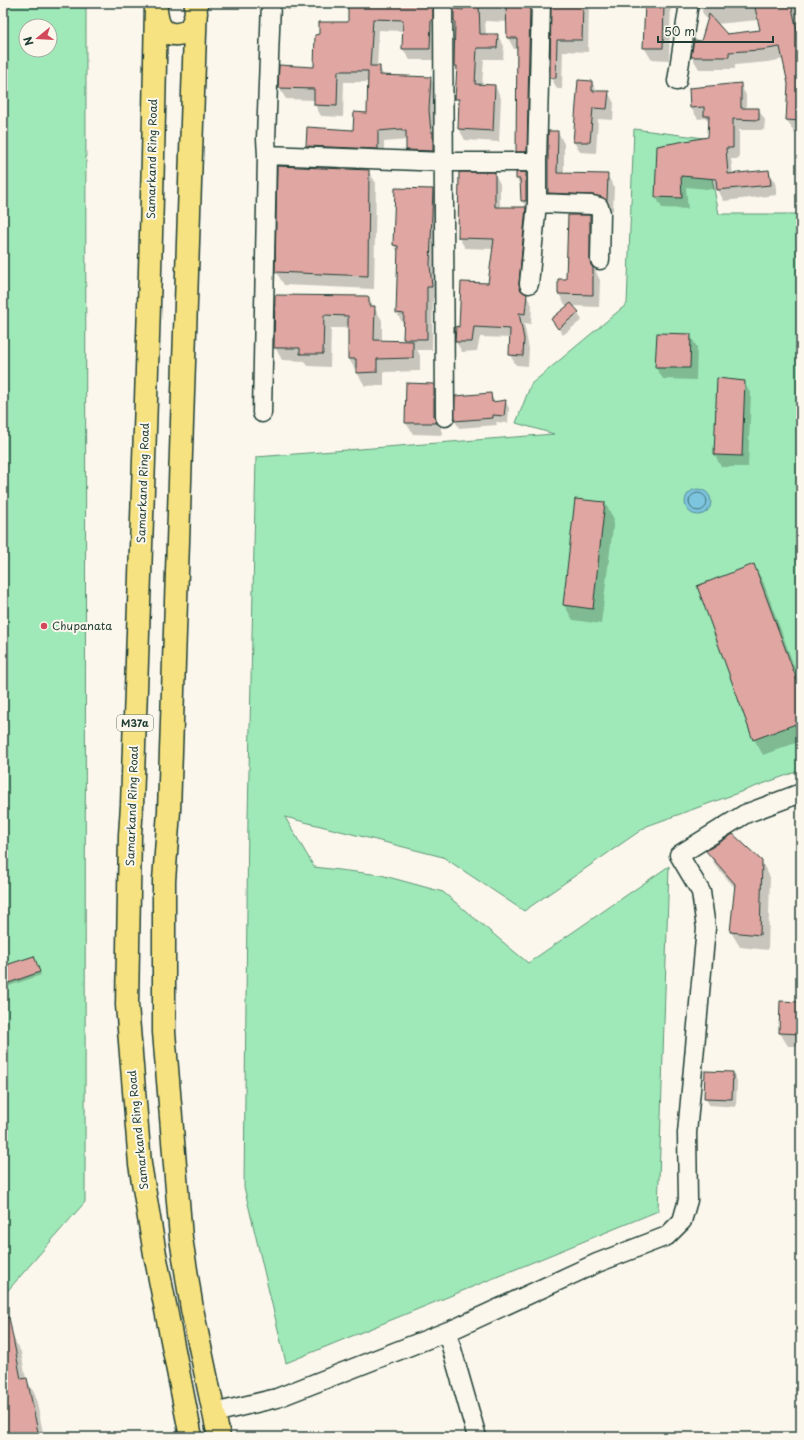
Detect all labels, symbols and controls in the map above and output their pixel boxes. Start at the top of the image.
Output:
north arrow [18,18,58,58]
scale bar [658,18,773,44]
text: 50 m [664,22,695,40]
text: N [18,34,37,48]
street label: Samarkand Ring Road [142,98,161,219]
street label: Samarkand Ring Road [132,422,153,543]
place label: Chupanata [52,617,112,634]
marker: Chupanata [39,621,49,631]
road number: M37a [117,715,153,731]
street label: Samarkand Ring Road [121,745,142,866]
street label: Samarkand Ring Road [123,1069,152,1191]

